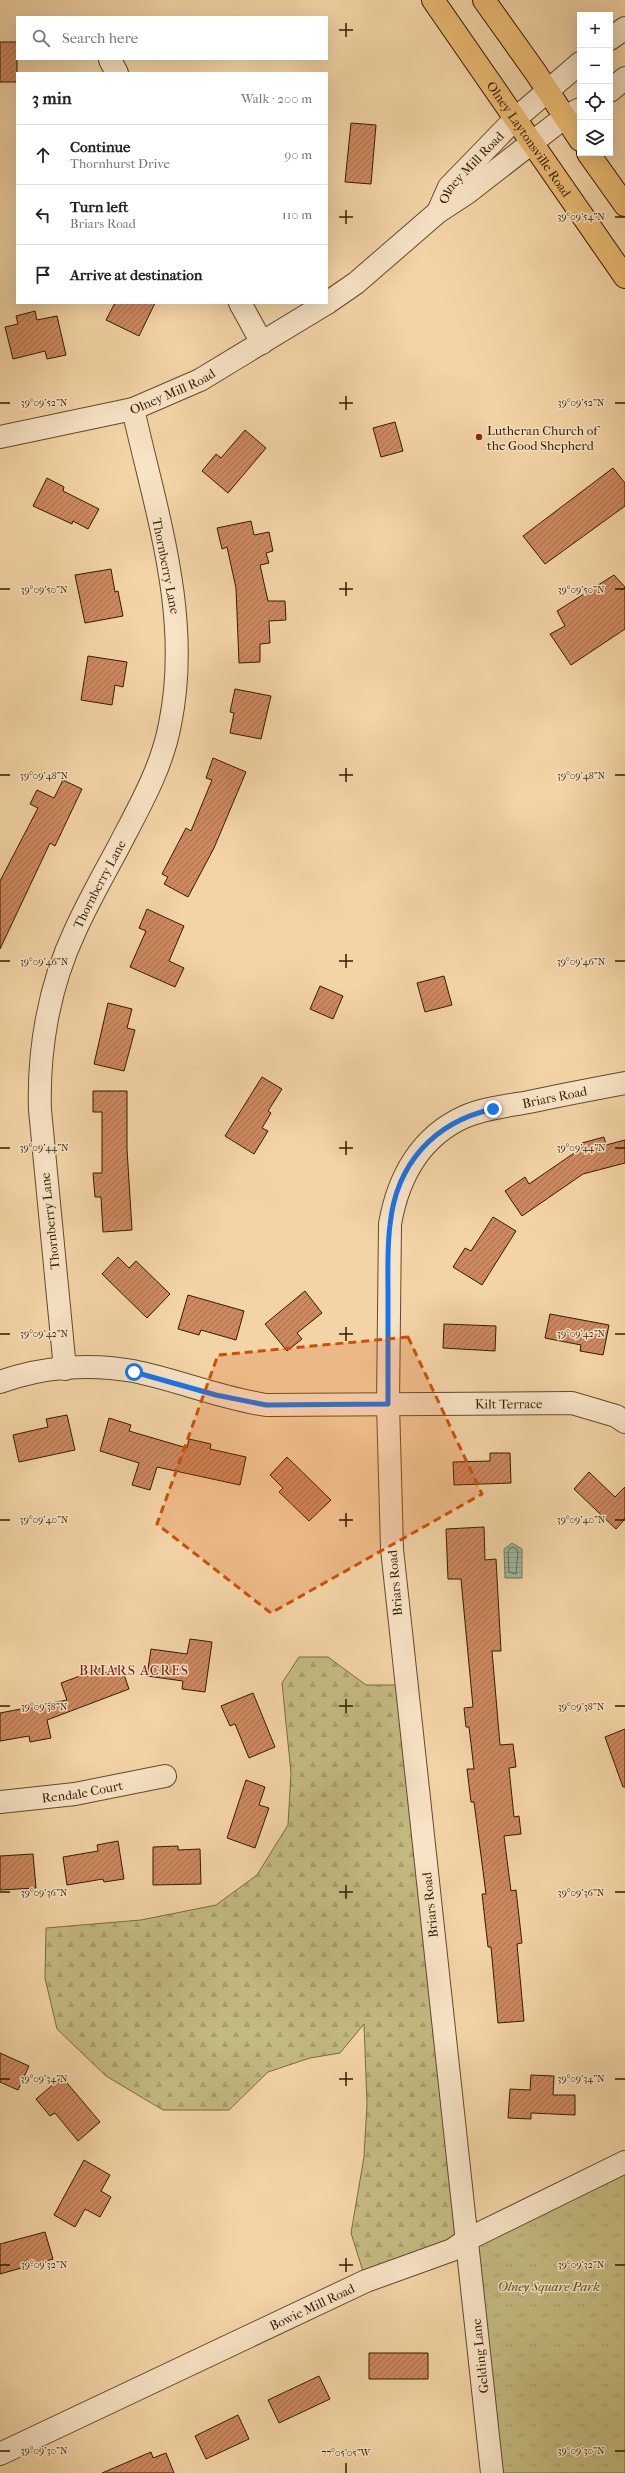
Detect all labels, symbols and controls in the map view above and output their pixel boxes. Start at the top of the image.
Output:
map controls [577,12,613,156]
button: + [577,12,613,48]
search box [16,16,328,60]
icon: search [30,27,52,49]
text: Search here [62,29,138,47]
button: − [577,48,613,84]
street label: Olney Laytonsville Road [484,78,575,200]
button: locate [577,84,613,120]
text: 3 min [32,88,72,108]
text: Walk · 200 m [241,91,312,106]
button: layers [577,120,613,156]
street label: Olney Mill Road [435,127,507,206]
text: Continue [70,138,130,156]
icon: ahead [32,144,54,166]
text: 90 m [284,147,312,162]
text: Thornhurst Drive [70,156,170,171]
text: Turn left [70,198,128,216]
icon: left [32,204,54,226]
text: 110 m [282,207,312,222]
text: 39°09'54"N [557,211,605,223]
text: Briars Road [70,216,136,231]
icon: arrive [32,264,54,286]
text: Arrive at destination [70,266,202,284]
street label: Olney Mill Road [127,365,218,417]
text: 39°09'52"N [21,397,68,409]
text: 39°09'52"N [558,397,605,409]
place label: Lutheran Church of the Good Shepherd [487,423,600,453]
marker: Lutheran Church of the Good Shepherd [474,432,484,442]
street label: Thornberry Lane [149,517,183,616]
text: 39°09'50"N [20,584,68,596]
text: 39°09'50"N [557,584,605,596]
text: 39°09'48"N [20,770,69,782]
text: 39°09'48"N [557,770,606,782]
street label: Thornberry Lane [70,837,129,931]
text: 39°09'46"N [20,956,69,968]
text: 39°09'46"N [557,956,606,968]
street label: Briars Road [521,1083,589,1111]
route end [484,1100,502,1118]
text: 39°09'44"N [19,1142,69,1154]
text: 39°09'44"N [556,1142,606,1154]
street label: Thornberry Lane [37,1171,63,1270]
text: 39°09'42"N [20,1328,69,1340]
text: 39°09'42"N [557,1328,606,1340]
route start [125,1363,143,1381]
street label: Kilt Terrace [475,1396,543,1411]
text: 39°09'40"N [20,1514,69,1526]
text: 39°09'40"N [557,1514,606,1526]
street label: Briars Road [385,1549,405,1616]
district label: BRIARS ACRES [79,1662,189,1679]
text: 39°09'38"N [21,1701,68,1713]
text: 39°09'38"N [558,1701,605,1713]
street label: Rendale Court [41,1777,124,1805]
street label: Briars Road [419,1871,441,1939]
text: 39°09'36"N [21,1887,68,1899]
text: 39°09'36"N [558,1887,605,1899]
text: 39°09'34"N [20,2073,68,2085]
text: 39°09'34"N [557,2073,605,2085]
text: 39°09'32"N [21,2259,68,2271]
text: 39°09'32"N [558,2259,605,2271]
park label: Olney Square Park [498,2279,600,2294]
street label: Bowie Mill Road [267,2280,358,2333]
street label: Gelding Lane [469,2317,491,2394]
text: 39°09'30"N [21,2445,68,2457]
text: 39°09'30"N [558,2445,605,2457]
text: 77°05'05"W [322,2447,372,2459]

